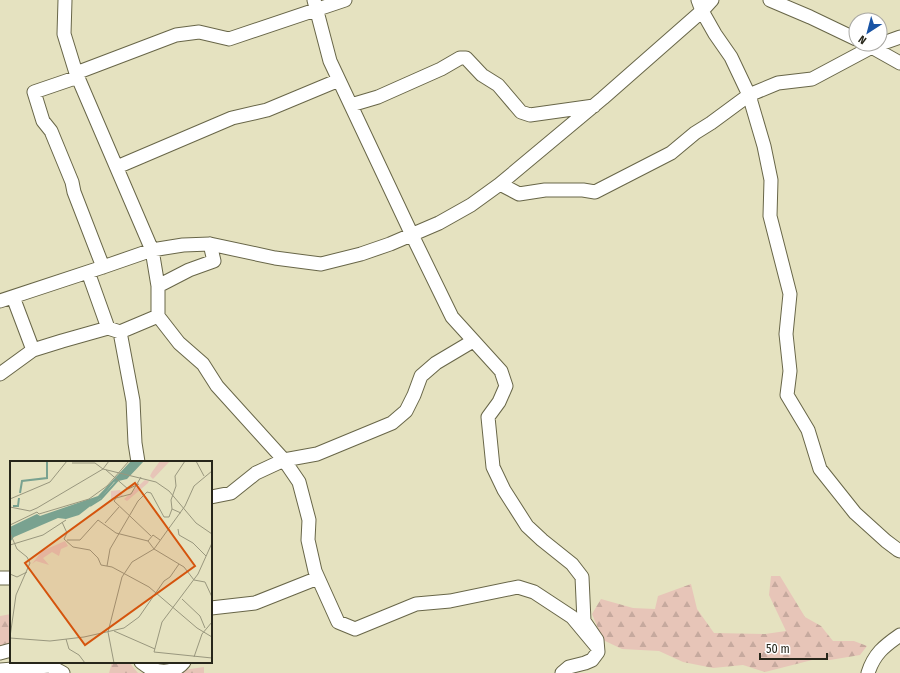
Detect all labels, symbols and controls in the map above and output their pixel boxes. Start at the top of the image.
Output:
north arrow [848,12,888,52]
text: N [856,32,869,47]
inset map [10,461,212,663]
scale bar [760,635,827,661]
text: 50 m [766,642,790,656]

